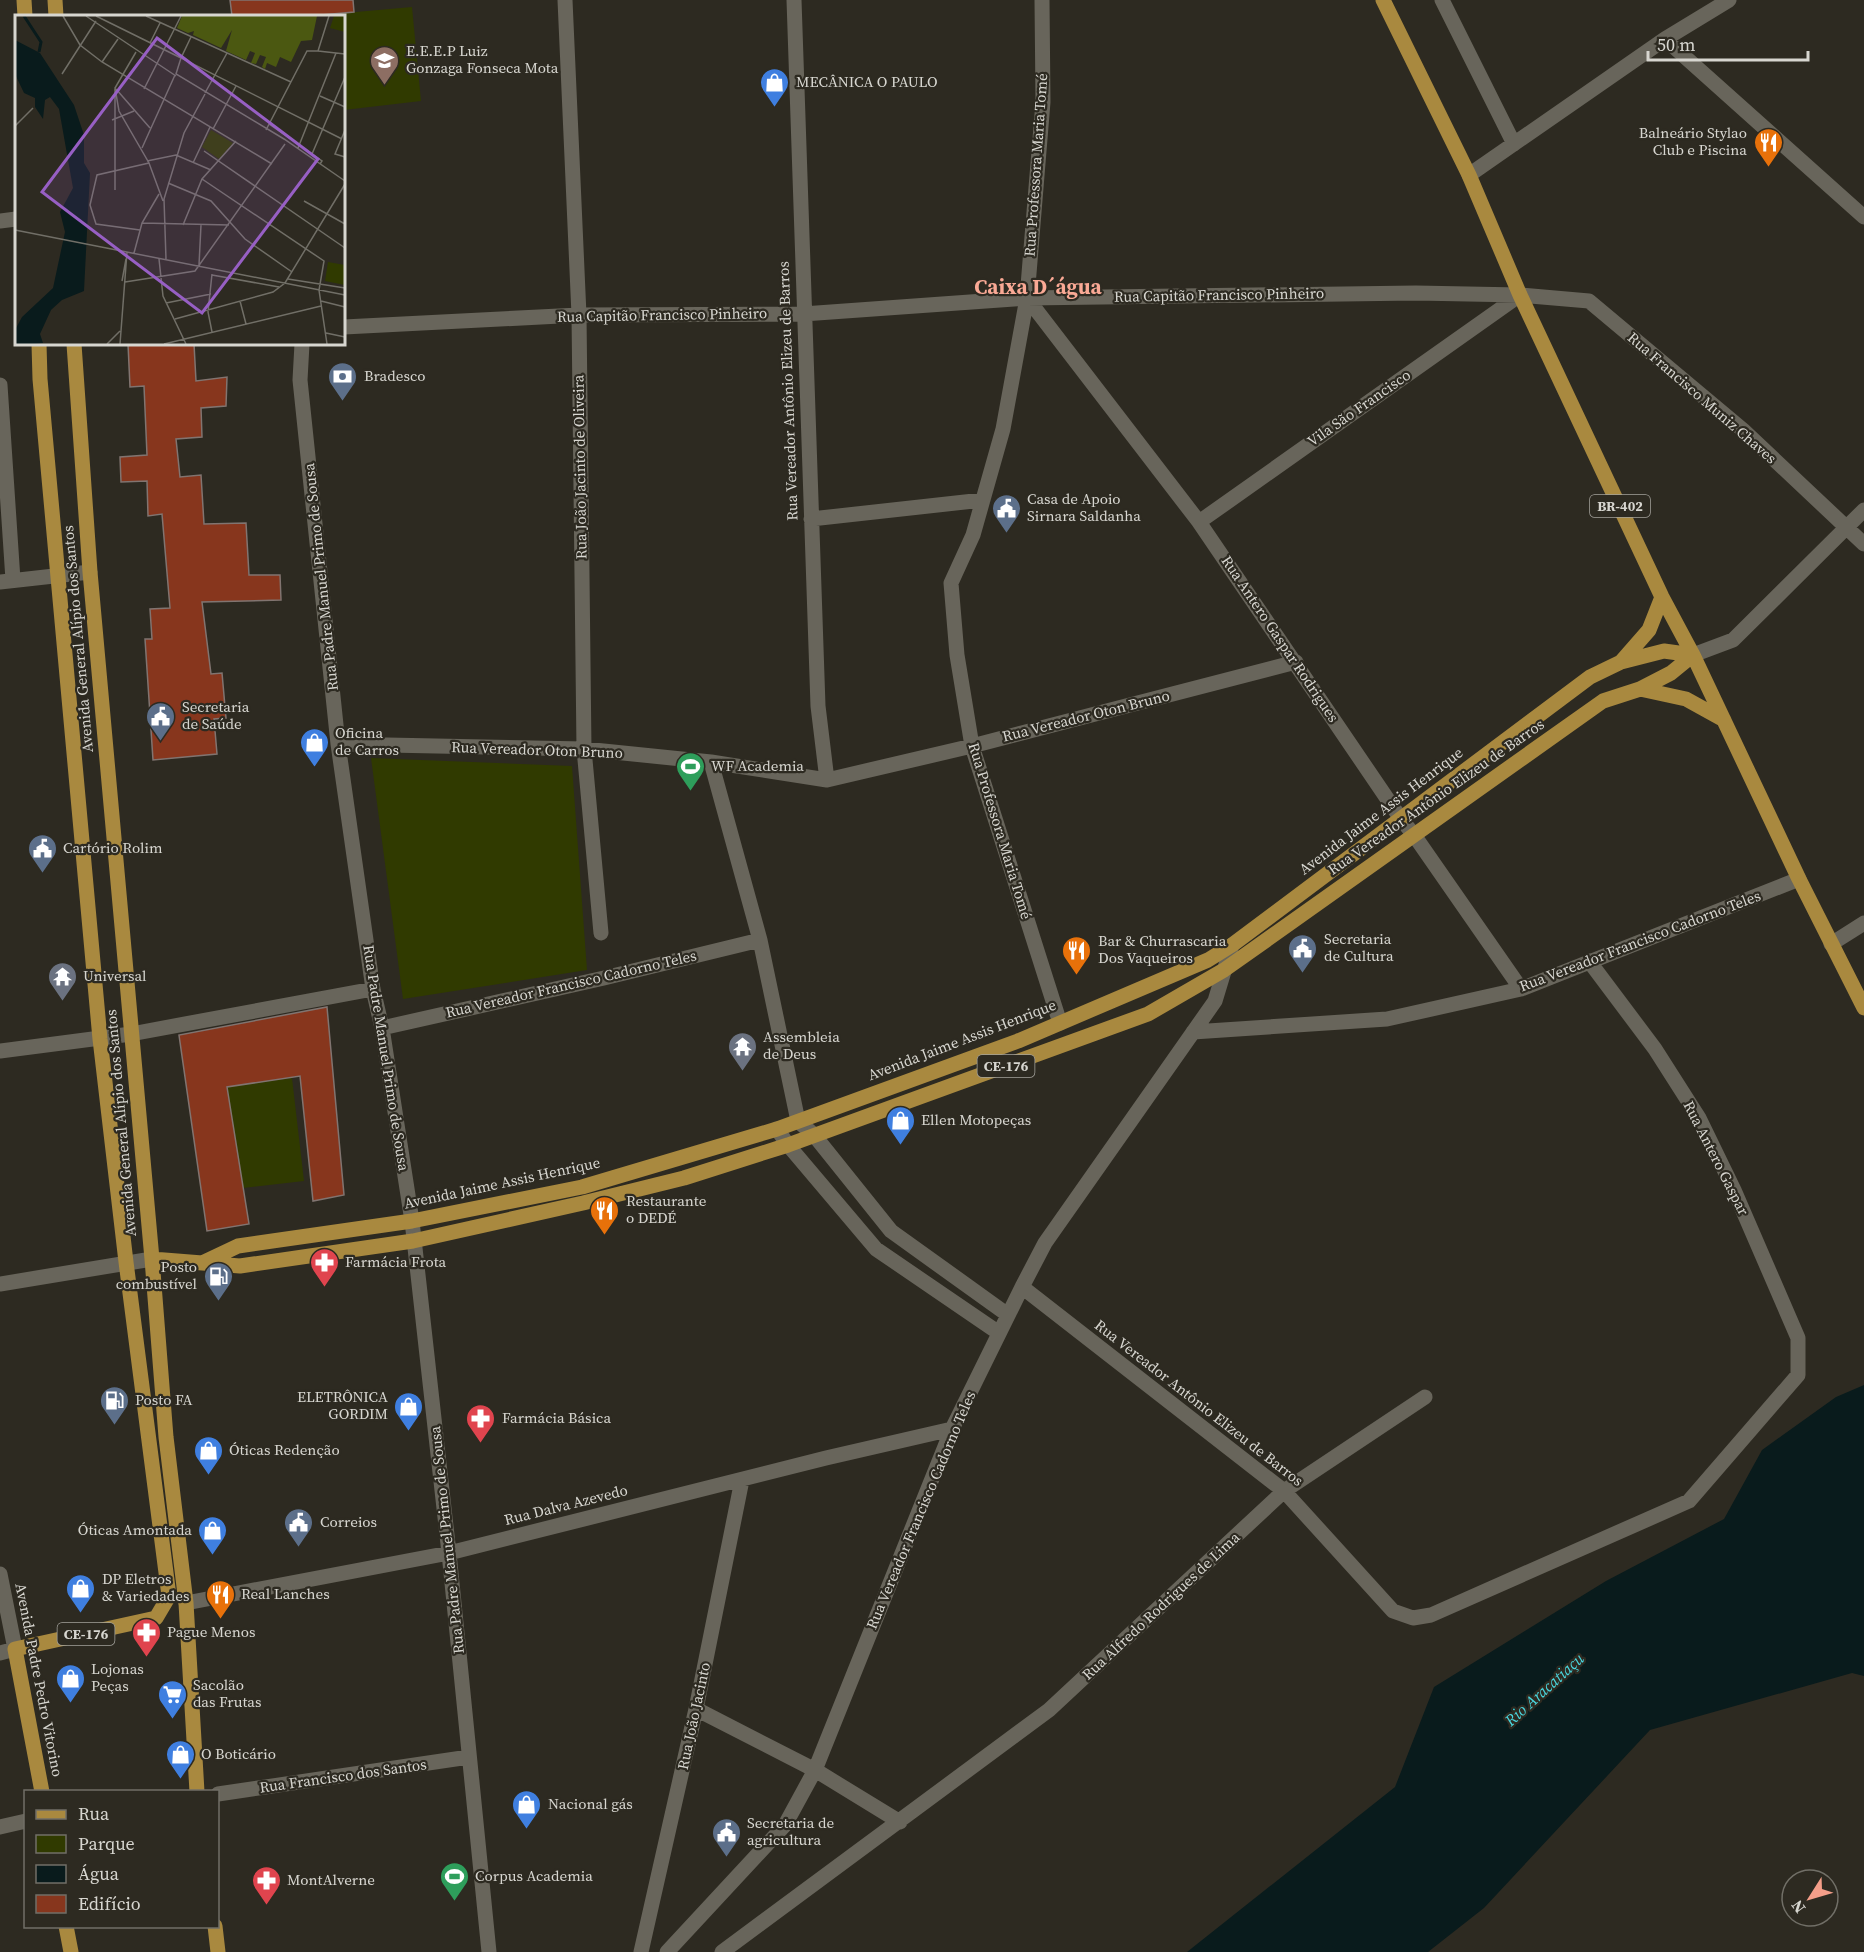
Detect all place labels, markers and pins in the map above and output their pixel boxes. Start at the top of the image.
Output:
place label: E.E.E.P Luiz Gonzaga Fonseca Mota [406,40,559,78]
school or university icon: E.E.E.P Luiz Gonzaga Fonseca Mota [369,44,401,86]
shop icon: MECÂNICA O PAULO [759,66,791,108]
place label: MECÂNICA O PAULO [796,71,938,92]
place label: Balneário Stylao Club e Piscina [1639,122,1747,160]
restaurant icon: Balneário Stylao Club e Piscina [1752,126,1784,168]
bank icon: Bradesco [327,360,359,402]
place label: Bradesco [364,365,425,386]
place label: Casa de Apoio Sirnara Saldanha [1027,488,1141,526]
public building icon: Casa de Apoio Sirnara Saldanha [990,492,1022,534]
place label: Secretaria de Saúde [182,696,250,734]
public building icon: Secretaria de Saúde [145,700,177,742]
place label: Oficina de Carros [335,722,399,760]
shop icon: Oficina de Carros [298,726,330,768]
sports icon: WF Academia [674,750,706,792]
place label: WF Academia [711,755,804,776]
public building icon: Cartório Rolim [26,832,58,874]
place label: Cartório Rolim [63,837,163,858]
place label: Secretaria de Cultura [1324,928,1394,966]
place label: Bar & Churrascaria Dos Vaqueiros [1098,930,1227,968]
public building icon: Secretaria de Cultura [1287,932,1319,974]
restaurant icon: Bar & Churrascaria Dos Vaqueiros [1061,934,1093,976]
temple icon: Universal [46,960,78,1002]
place label: Universal [83,965,147,986]
place label: Assembleia de Deus [763,1026,840,1064]
temple icon: Assembleia de Deus [726,1030,758,1072]
shop icon: Ellen Motopeças [884,1104,916,1146]
place label: Ellen Motopeças [921,1109,1031,1130]
place label: Restaurante o DEDÉ [626,1190,707,1228]
restaurant icon: Restaurante o DEDÉ [589,1194,621,1236]
pharmacy icon: Farmácia Frota [308,1246,340,1288]
place label: Farmácia Frota [345,1251,447,1272]
place label: Posto combustível [116,1256,198,1294]
fuel station icon: Posto combustível [202,1260,234,1302]
fuel station icon: Posto FA [98,1384,130,1426]
place label: ELETRÔNICA GORDIM [297,1386,388,1424]
place label: Posto FA [135,1389,192,1410]
shop icon: ELETRÔNICA GORDIM [393,1390,425,1432]
pharmacy icon: Farmácia Básica [465,1402,497,1444]
place label: Farmácia Básica [502,1407,611,1428]
shop icon: Óticas Redenção [192,1434,224,1476]
place label: Óticas Redenção [229,1439,340,1460]
public building icon: Correios [283,1506,315,1548]
place label: Correios [320,1511,377,1532]
shop icon: Óticas Amontada [197,1514,229,1556]
place label: Óticas Amontada [78,1519,192,1540]
place label: DP Eletros & Variedades [102,1568,189,1606]
shop icon: DP Eletros & Variedades [65,1572,97,1614]
restaurant icon: Real Lanches [204,1578,236,1620]
place label: Real Lanches [241,1583,330,1604]
pharmacy icon: Pague Menos [130,1616,162,1658]
place label: Pague Menos [167,1621,256,1642]
place label: Lojonas Peças [91,1658,144,1696]
shop icon: Lojonas Peças [54,1662,86,1704]
place label: Sacolão das Frutas [193,1674,261,1712]
supermarket icon: Sacolão das Frutas [156,1678,188,1720]
shop icon: O Boticário [164,1738,196,1780]
place label: O Boticário [201,1743,276,1764]
shop icon: Nacional gás [511,1788,543,1830]
place label: Nacional gás [548,1793,633,1814]
place label: Secretaria de agricultura [747,1812,834,1850]
public building icon: Secretaria de agricultura [710,1816,742,1858]
sports icon: Corpus Academia [438,1860,470,1902]
pharmacy icon: MontAlverne [250,1864,282,1906]
place label: Corpus Academia [475,1865,593,1886]
place label: MontAlverne [287,1869,375,1890]

